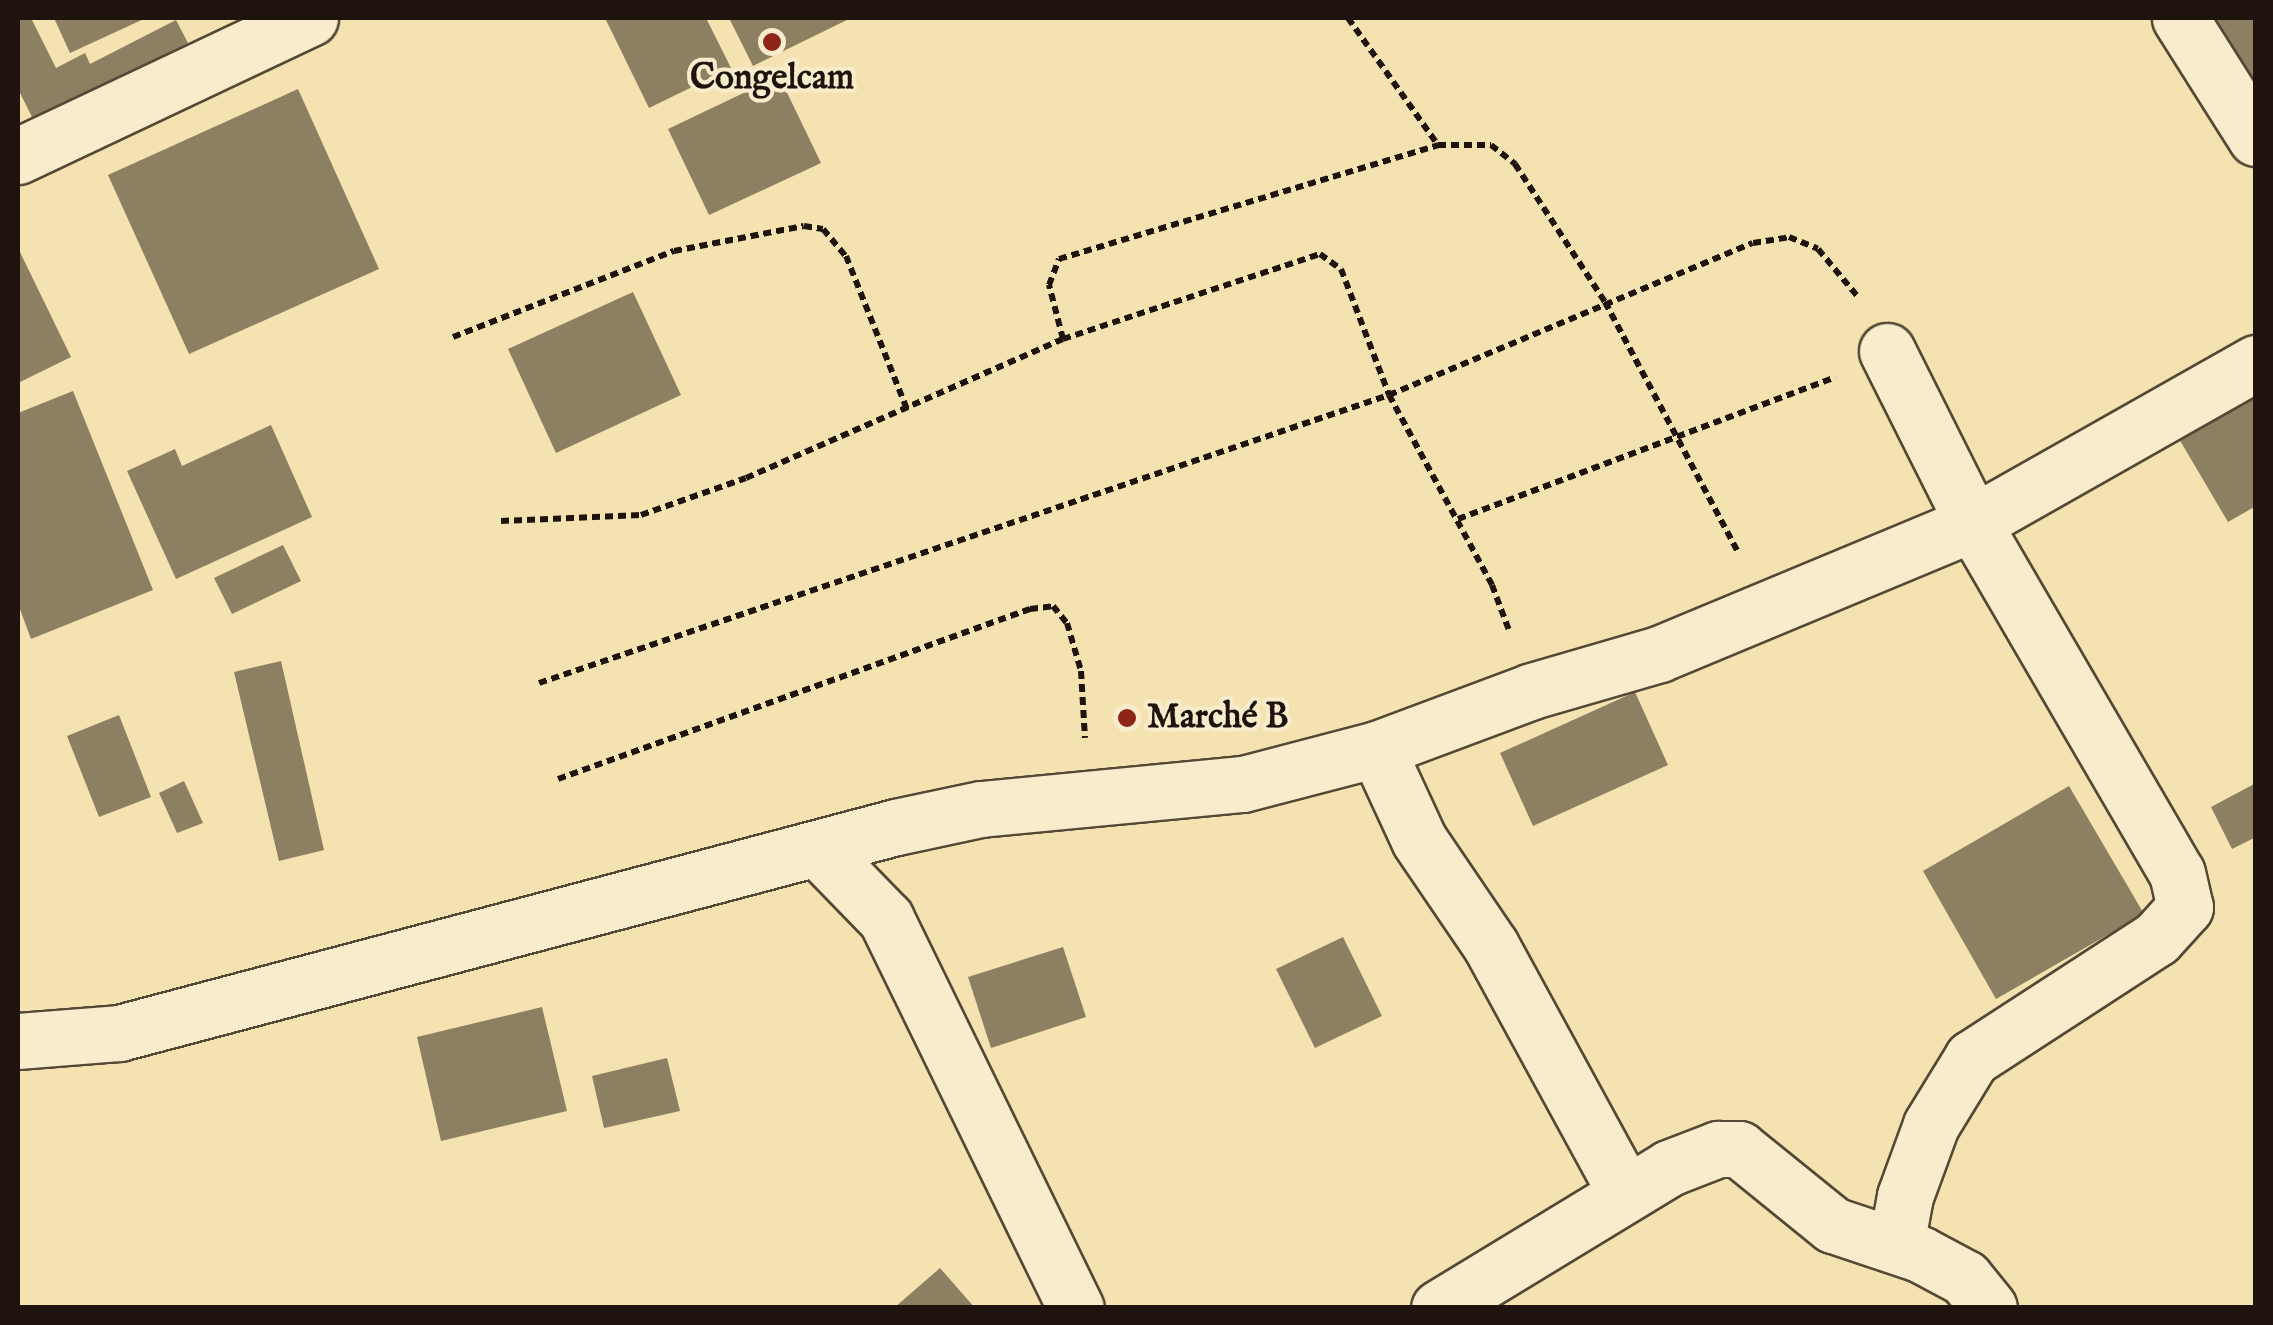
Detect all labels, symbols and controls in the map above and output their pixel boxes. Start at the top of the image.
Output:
marker: Congelcam [761,31,783,53]
place label: Congelcam [690,58,854,100]
place label: Marché B [1147,697,1288,739]
marker: Marché B [1116,707,1138,729]

